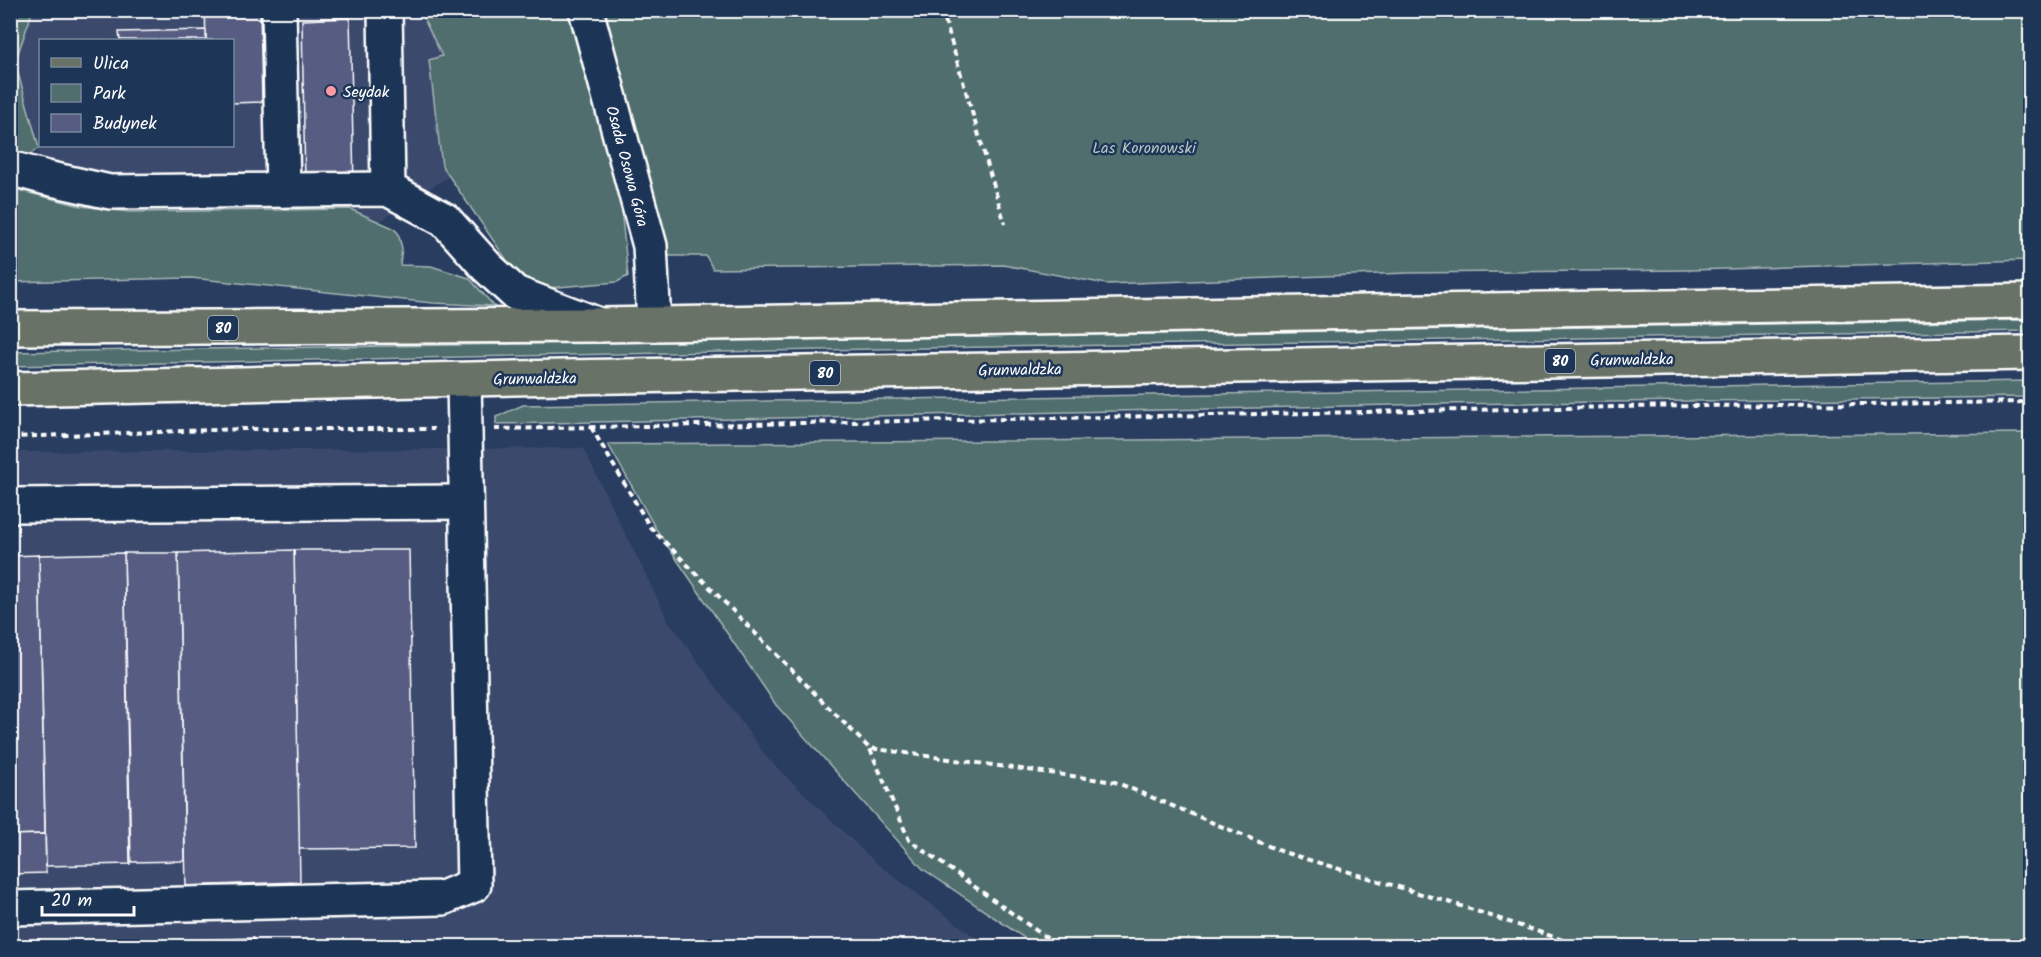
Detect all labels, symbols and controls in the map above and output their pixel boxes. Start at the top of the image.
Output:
legend [39,39,234,147]
text: Ulica [93,50,129,79]
text: Park [93,80,126,109]
place label: Seydak [343,80,390,105]
marker: Seydak [324,84,338,98]
street label: Osada Osowa Góra [598,103,655,230]
text: Budynek [93,110,157,139]
park label: Las Koronowski [1092,136,1197,161]
road number: 80 [208,316,238,340]
street label: Grunwaldzka [1590,347,1674,374]
road number: 80 [1545,349,1575,373]
street label: Grunwaldzka [978,357,1062,384]
road number: 80 [810,361,840,385]
street label: Grunwaldzka [493,366,577,393]
scale bar [42,879,134,917]
text: 20 m [51,887,92,916]

